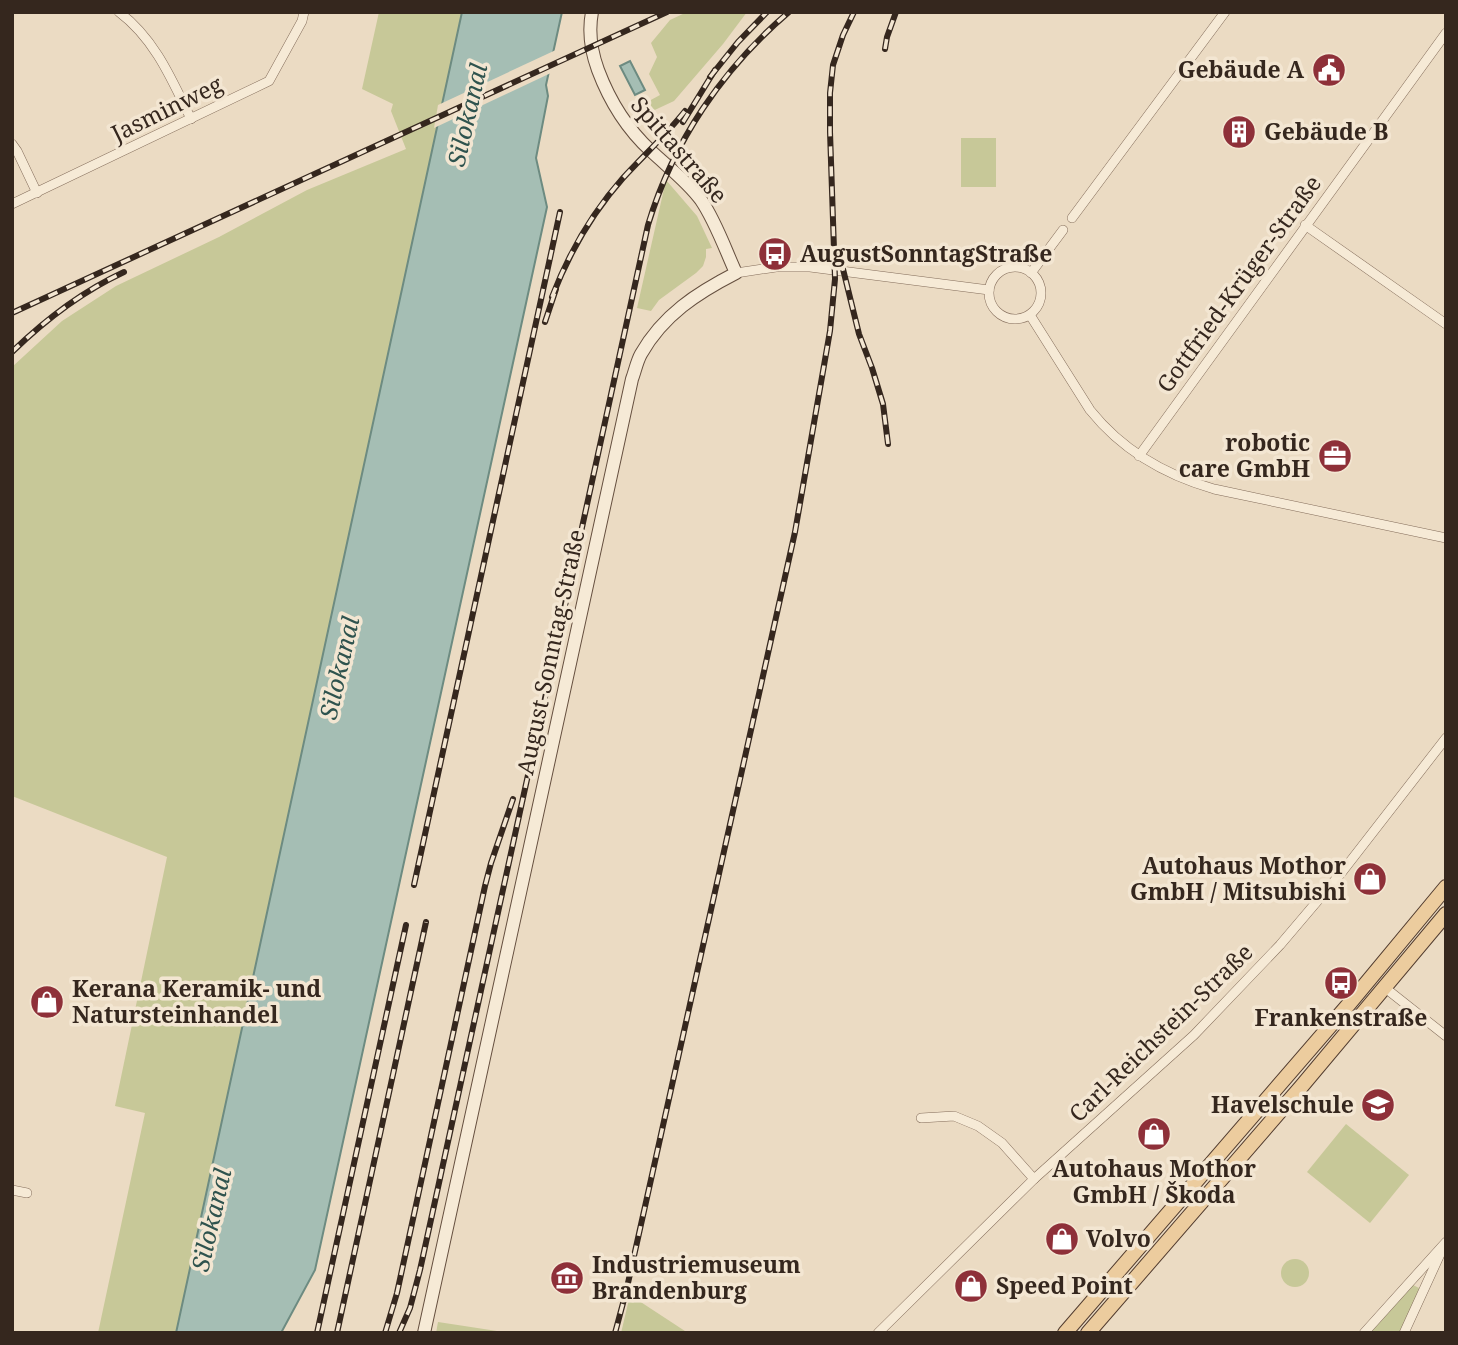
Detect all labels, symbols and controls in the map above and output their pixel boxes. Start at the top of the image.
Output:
public building icon: Gebäude A [1310,51,1348,89]
place label: Gebäude A [1178,53,1305,85]
water label: Silokanal [439,59,495,169]
street label: Jasminweg [105,67,228,149]
street label: Spittastraße [624,89,735,210]
building icon: Gebäude B [1220,113,1258,151]
place label: Gebäude B [1264,115,1388,147]
street label: Gottfried-Krüger-Straße [1148,168,1328,399]
bus stop icon: AugustSonntagStraße [756,235,794,273]
place label: AugustSonntagStraße [800,237,1052,269]
place label: robotic care GmbH [1179,426,1310,484]
office icon: robotic care GmbH [1316,437,1354,475]
street label: August-Sonntag-Straße [508,526,592,777]
water label: Silokanal [311,612,367,722]
place label: Autohaus Mothor GmbH / Mitsubishi [1130,849,1346,907]
shop icon: Autohaus Mothor GmbH / Mitsubishi [1351,860,1389,898]
street label: Carl-Reichstein-Straße [1061,936,1259,1129]
bus stop icon: Frankenstraße [1322,964,1360,1002]
place label: Kerana Keramik- und Natursteinhandel [72,972,321,1030]
shop icon: Kerana Keramik- und Natursteinhandel [28,983,66,1021]
place label: Frankenstraße [1255,1001,1427,1033]
school or university icon: Havelschule [1359,1086,1397,1124]
place label: Havelschule [1211,1088,1354,1120]
shop icon: Autohaus Mothor GmbH / Škoda [1135,1115,1173,1153]
place label: Autohaus Mothor GmbH / Škoda [1052,1152,1256,1210]
water label: Silokanal [183,1164,239,1274]
shop icon: Volvo [1043,1220,1081,1258]
place label: Volvo [1086,1222,1151,1254]
place label: Industriemuseum Brandenburg [592,1248,801,1306]
museum icon: Industriemuseum Brandenburg [548,1259,586,1297]
shop icon: Speed Point [952,1267,990,1305]
place label: Speed Point [996,1269,1133,1301]

